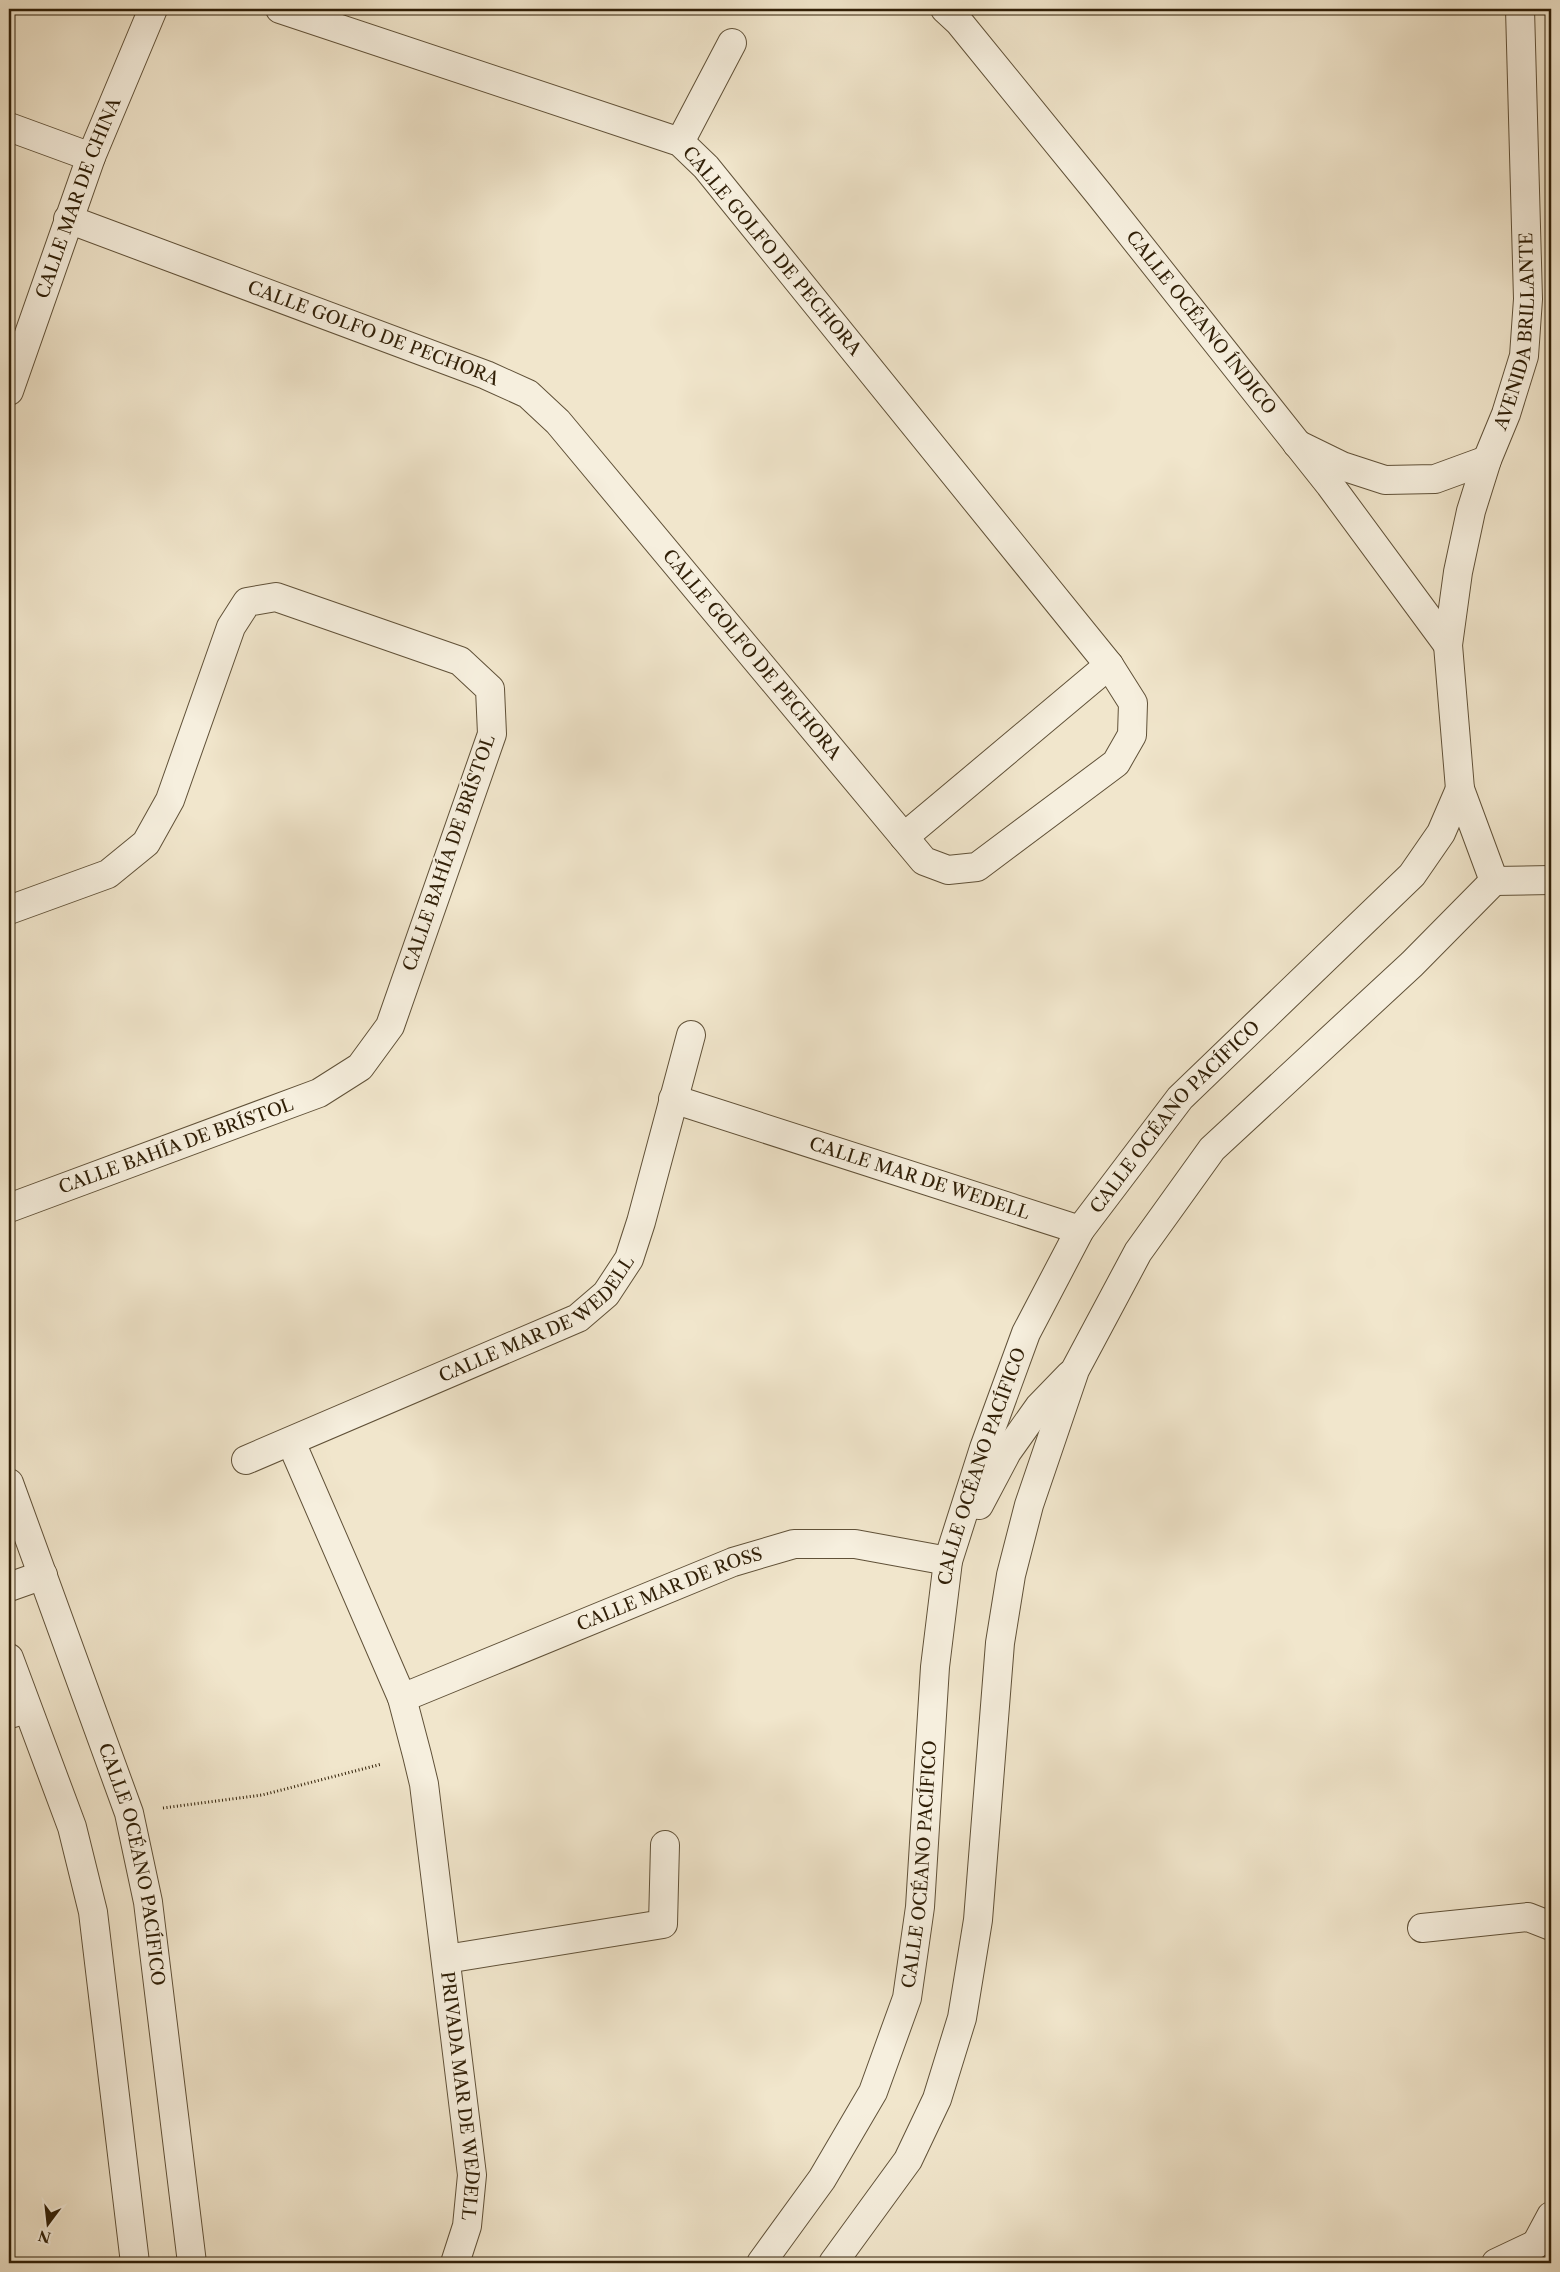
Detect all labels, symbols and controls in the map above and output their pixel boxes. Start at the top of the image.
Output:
street label: CALLE MAR DE CHINA [31,94,126,302]
street label: CALLE GOLFO DE PECHORA [678,142,867,361]
street label: CALLE OCÉANO ÍNDICO [1121,226,1281,419]
street label: AVENIDA BRILLANTE [1489,232,1539,434]
street label: CALLE GOLFO DE PECHORA [245,276,503,391]
street label: CALLE GOLFO DE PECHORA [658,545,846,765]
street label: CALLE BAHÍA DE BRÍSTOL [397,732,500,974]
street label: CALLE OCÉANO PACÍFICO [1085,1016,1265,1218]
street label: CALLE BAHÍA DE BRÍSTOL [55,1092,296,1199]
street label: CALLE MAR DE WEDELL [807,1133,1033,1224]
street label: CALLE MAR DE WEDELL [436,1252,639,1387]
street label: CALLE OCÉANO PACÍFICO [934,1345,1031,1586]
street label: CALLE MAR DE ROSS [574,1543,765,1636]
street label: CALLE OCÉANO PACÍFICO [94,1740,169,1987]
street label: CALLE OCÉANO PACÍFICO [898,1740,941,1990]
street label: PRIVADA MAR DE WEDELL [436,1970,483,2222]
north arrow [22,2200,72,2250]
text: N [36,2226,53,2247]

